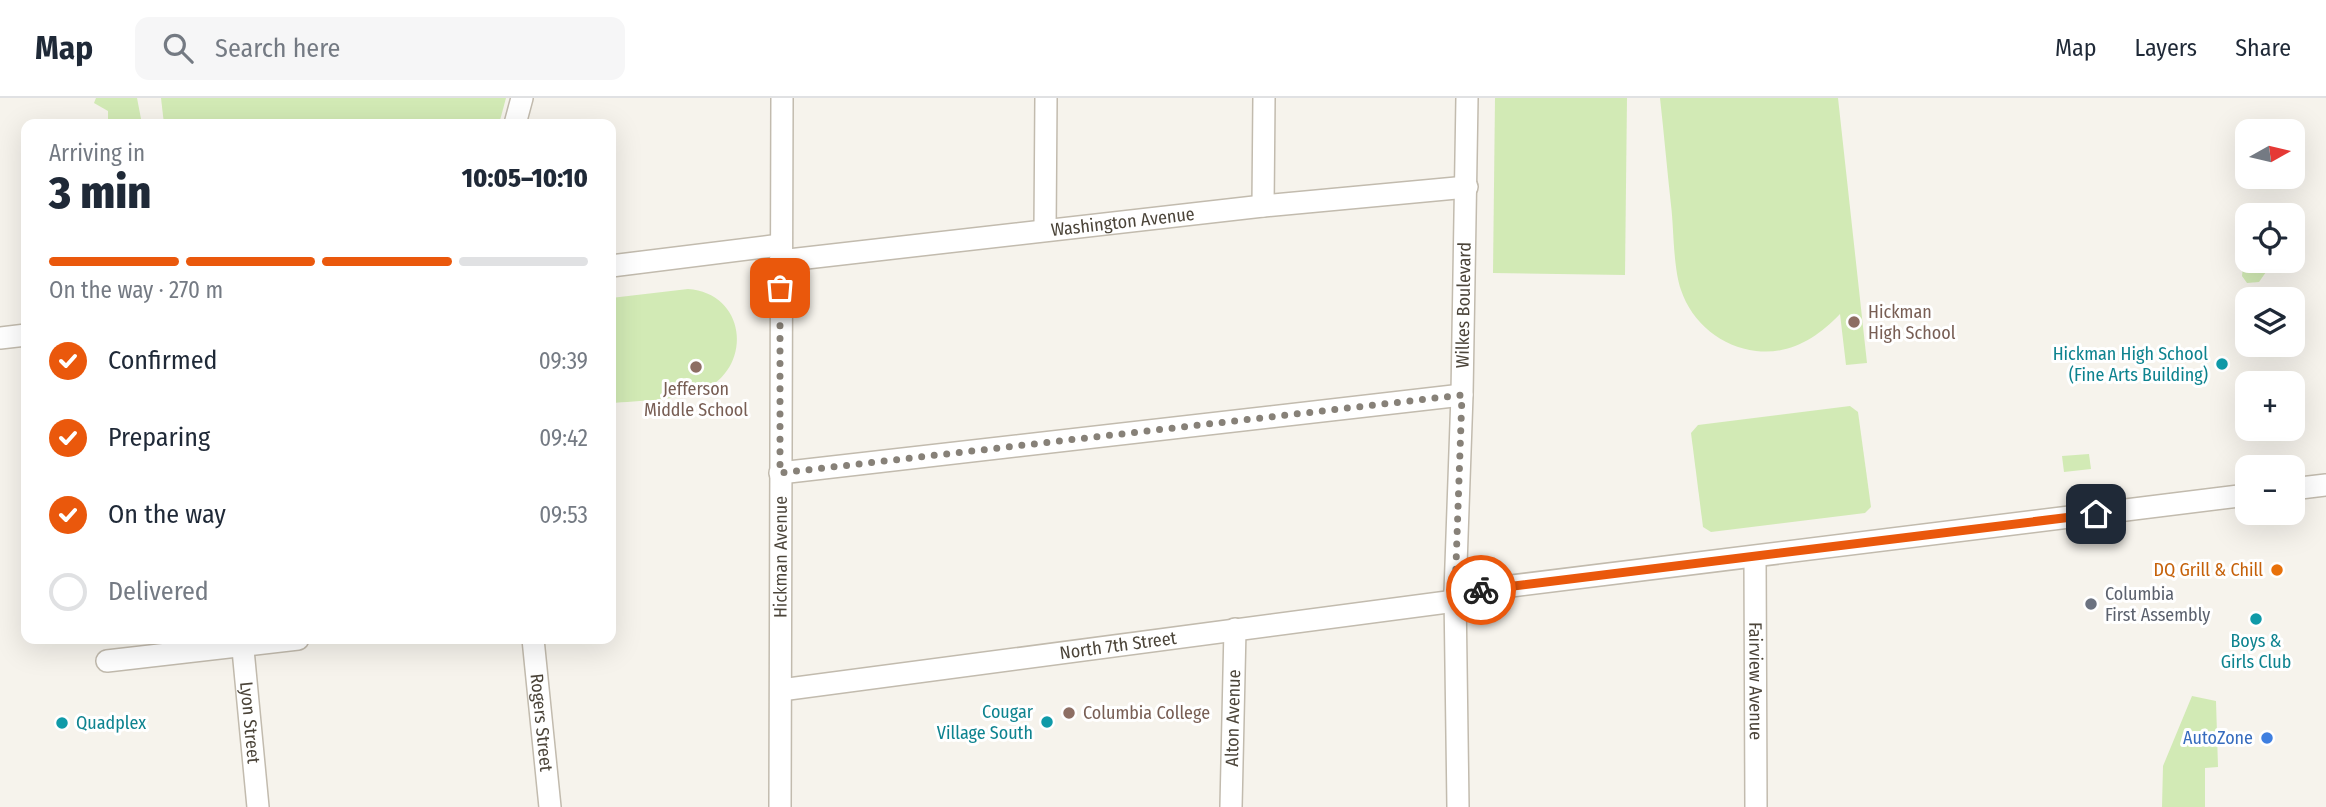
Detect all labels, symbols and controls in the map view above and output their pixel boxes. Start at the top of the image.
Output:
search box [135,17,625,80]
text: Map [35,28,93,68]
icon: search [159,29,197,67]
text: Search here [215,33,340,64]
text: Map [2055,34,2097,62]
text: Layers [2135,34,2197,62]
text: Share [2235,34,2291,62]
north arrow [2235,119,2305,189]
map controls [2235,119,2305,525]
text: Arriving in [49,139,145,167]
text: 10:05–10:10 [462,163,588,194]
text: 3 min [49,165,151,220]
street label: Washington Avenue [1050,203,1196,241]
button: locate [2235,203,2305,273]
street label: Wilkes Boulevard [1451,242,1476,368]
pin [750,258,810,318]
icon: bag [761,269,799,307]
text: On the way · 270 m [49,276,223,304]
button: layers [2235,287,2305,357]
place label: Hickman High School [1868,301,1956,344]
marker: Hickman High School [1846,314,1862,330]
icon: check [49,342,87,380]
place label: Hickman High School (Fine Arts Building) [2053,343,2208,386]
text: Confirmed [108,345,218,376]
text: 09:39 [539,347,588,375]
marker: Hickman High School (Fine Arts Building) [2214,356,2230,372]
marker: Jefferson Middle School [688,359,704,375]
button: + [2235,371,2305,441]
place label: Jefferson Middle School [644,378,748,421]
icon: check [49,419,87,457]
text: Preparing [108,422,210,453]
text: 09:42 [539,424,588,452]
button: − [2235,455,2305,525]
pin [2066,484,2126,544]
icon: home [2077,495,2115,533]
icon: check [49,496,87,534]
street label: Hickman Avenue [770,496,792,618]
text: On the way [108,499,226,530]
text: 09:53 [539,501,588,529]
courier [1446,555,1516,625]
place label: DQ Grill & Chill [2153,559,2263,581]
marker: DQ Grill & Chill [2269,562,2285,578]
icon: bike [1462,571,1500,609]
text: Delivered [108,576,209,607]
place label: Columbia First Assembly [2105,583,2210,626]
marker: Columbia First Assembly [2083,596,2099,612]
marker: Boys & Girls Club [2248,611,2264,627]
street label: Fairview Avenue [1744,622,1767,740]
street label: North 7th Street [1058,627,1178,664]
place label: Boys & Girls Club [2221,630,2291,673]
street label: Alton Avenue [1221,669,1245,767]
street label: Rogers Street [526,673,557,773]
street label: Lyon Street [235,681,265,765]
place label: Cougar Village South [937,701,1034,744]
place label: Columbia College [1083,702,1210,724]
marker: Columbia College [1061,705,1077,721]
place label: Quadplex [76,712,146,734]
marker: Cougar Village South [1039,714,1055,730]
marker: Quadplex [54,715,70,731]
place label: AutoZone [2183,727,2253,749]
marker: AutoZone [2259,730,2275,746]

